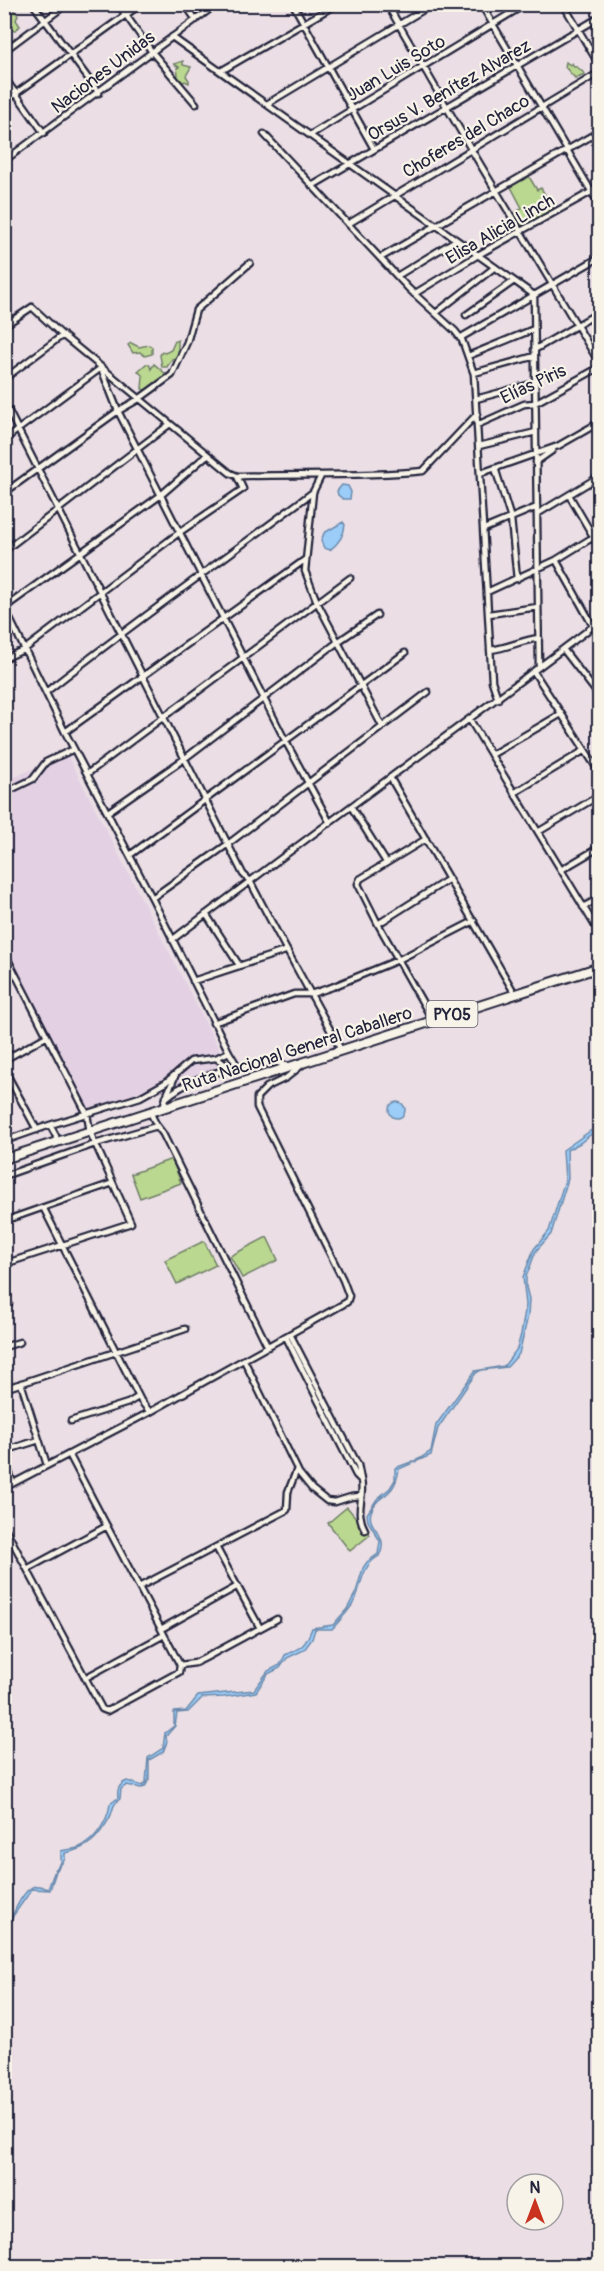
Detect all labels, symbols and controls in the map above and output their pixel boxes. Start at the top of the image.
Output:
street label: Naciones Unidas [47,26,160,119]
street label: Juan Luis Soto [343,30,450,107]
street label: Orsus V. Benítez Alvarez [363,34,535,147]
street label: Choferes del Chaco [399,89,534,183]
street label: Elisa Alicia Linch [442,189,559,270]
street label: Elías Piris [497,359,570,410]
street label: Ruta Nacional General Caballero [179,1001,415,1098]
road number: PY05 [426,1001,478,1027]
north arrow [505,2172,565,2232]
text: N [530,2178,541,2198]

